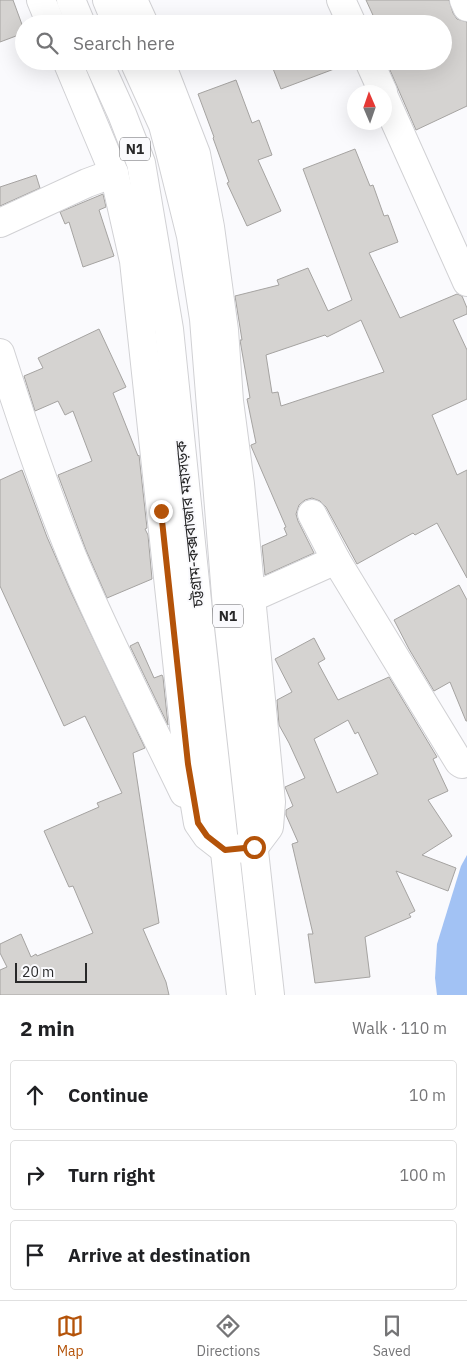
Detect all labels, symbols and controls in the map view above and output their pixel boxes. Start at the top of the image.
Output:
search box [15,15,452,70]
icon: search [33,29,61,57]
text: Search here [73,31,175,55]
north arrow [347,85,392,130]
road number: N1 [120,138,150,160]
street label: চট্টগ্রাম-কক্সবাজার মহাসড়ক [171,439,207,609]
route end [150,500,173,523]
road number: N1 [213,604,243,628]
route start [243,836,266,859]
scale bar [15,960,88,983]
text: 20 m [22,963,54,981]
text: 2 min [20,1014,75,1042]
text: Walk · 110 m [352,1018,447,1038]
icon: ahead [21,1081,49,1109]
text: Continue [68,1083,148,1107]
text: 10 m [409,1085,446,1105]
icon: right [21,1161,49,1189]
text: Turn right [68,1163,155,1187]
text: 100 m [399,1165,446,1185]
icon: arrive [21,1241,49,1269]
text: Arrive at destination [68,1243,251,1267]
tab: Map [56,1312,84,1360]
tab: Directions [197,1312,260,1360]
tab: Saved [373,1312,411,1360]

